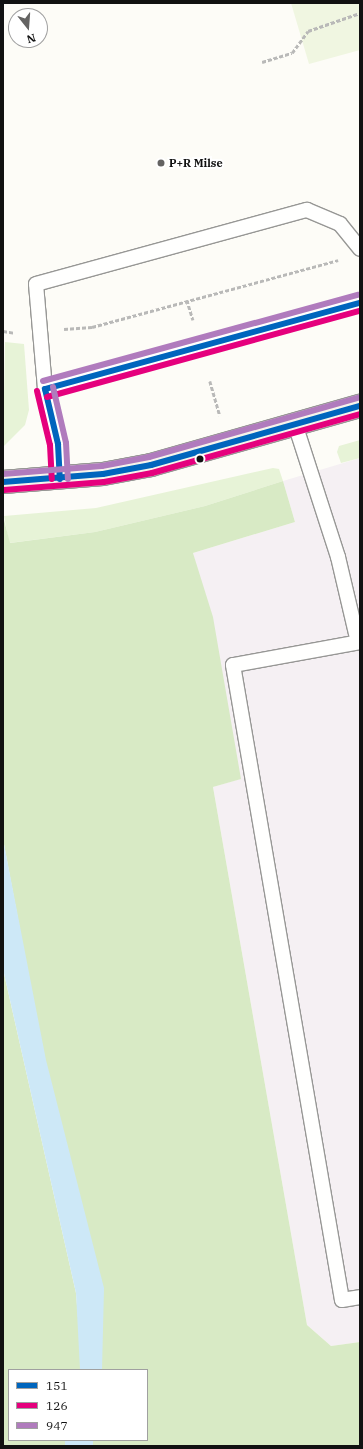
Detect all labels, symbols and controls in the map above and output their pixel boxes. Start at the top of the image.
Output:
north arrow [8,8,48,48]
text: N [25,31,37,46]
place label: P+R Milse [169,156,223,170]
marker: P+R Milse [156,158,166,168]
unlabelled marker [195,454,205,464]
legend [8,1369,148,1441]
text: 151 [46,1378,68,1393]
text: 126 [46,1398,68,1413]
text: 947 [46,1418,68,1433]

